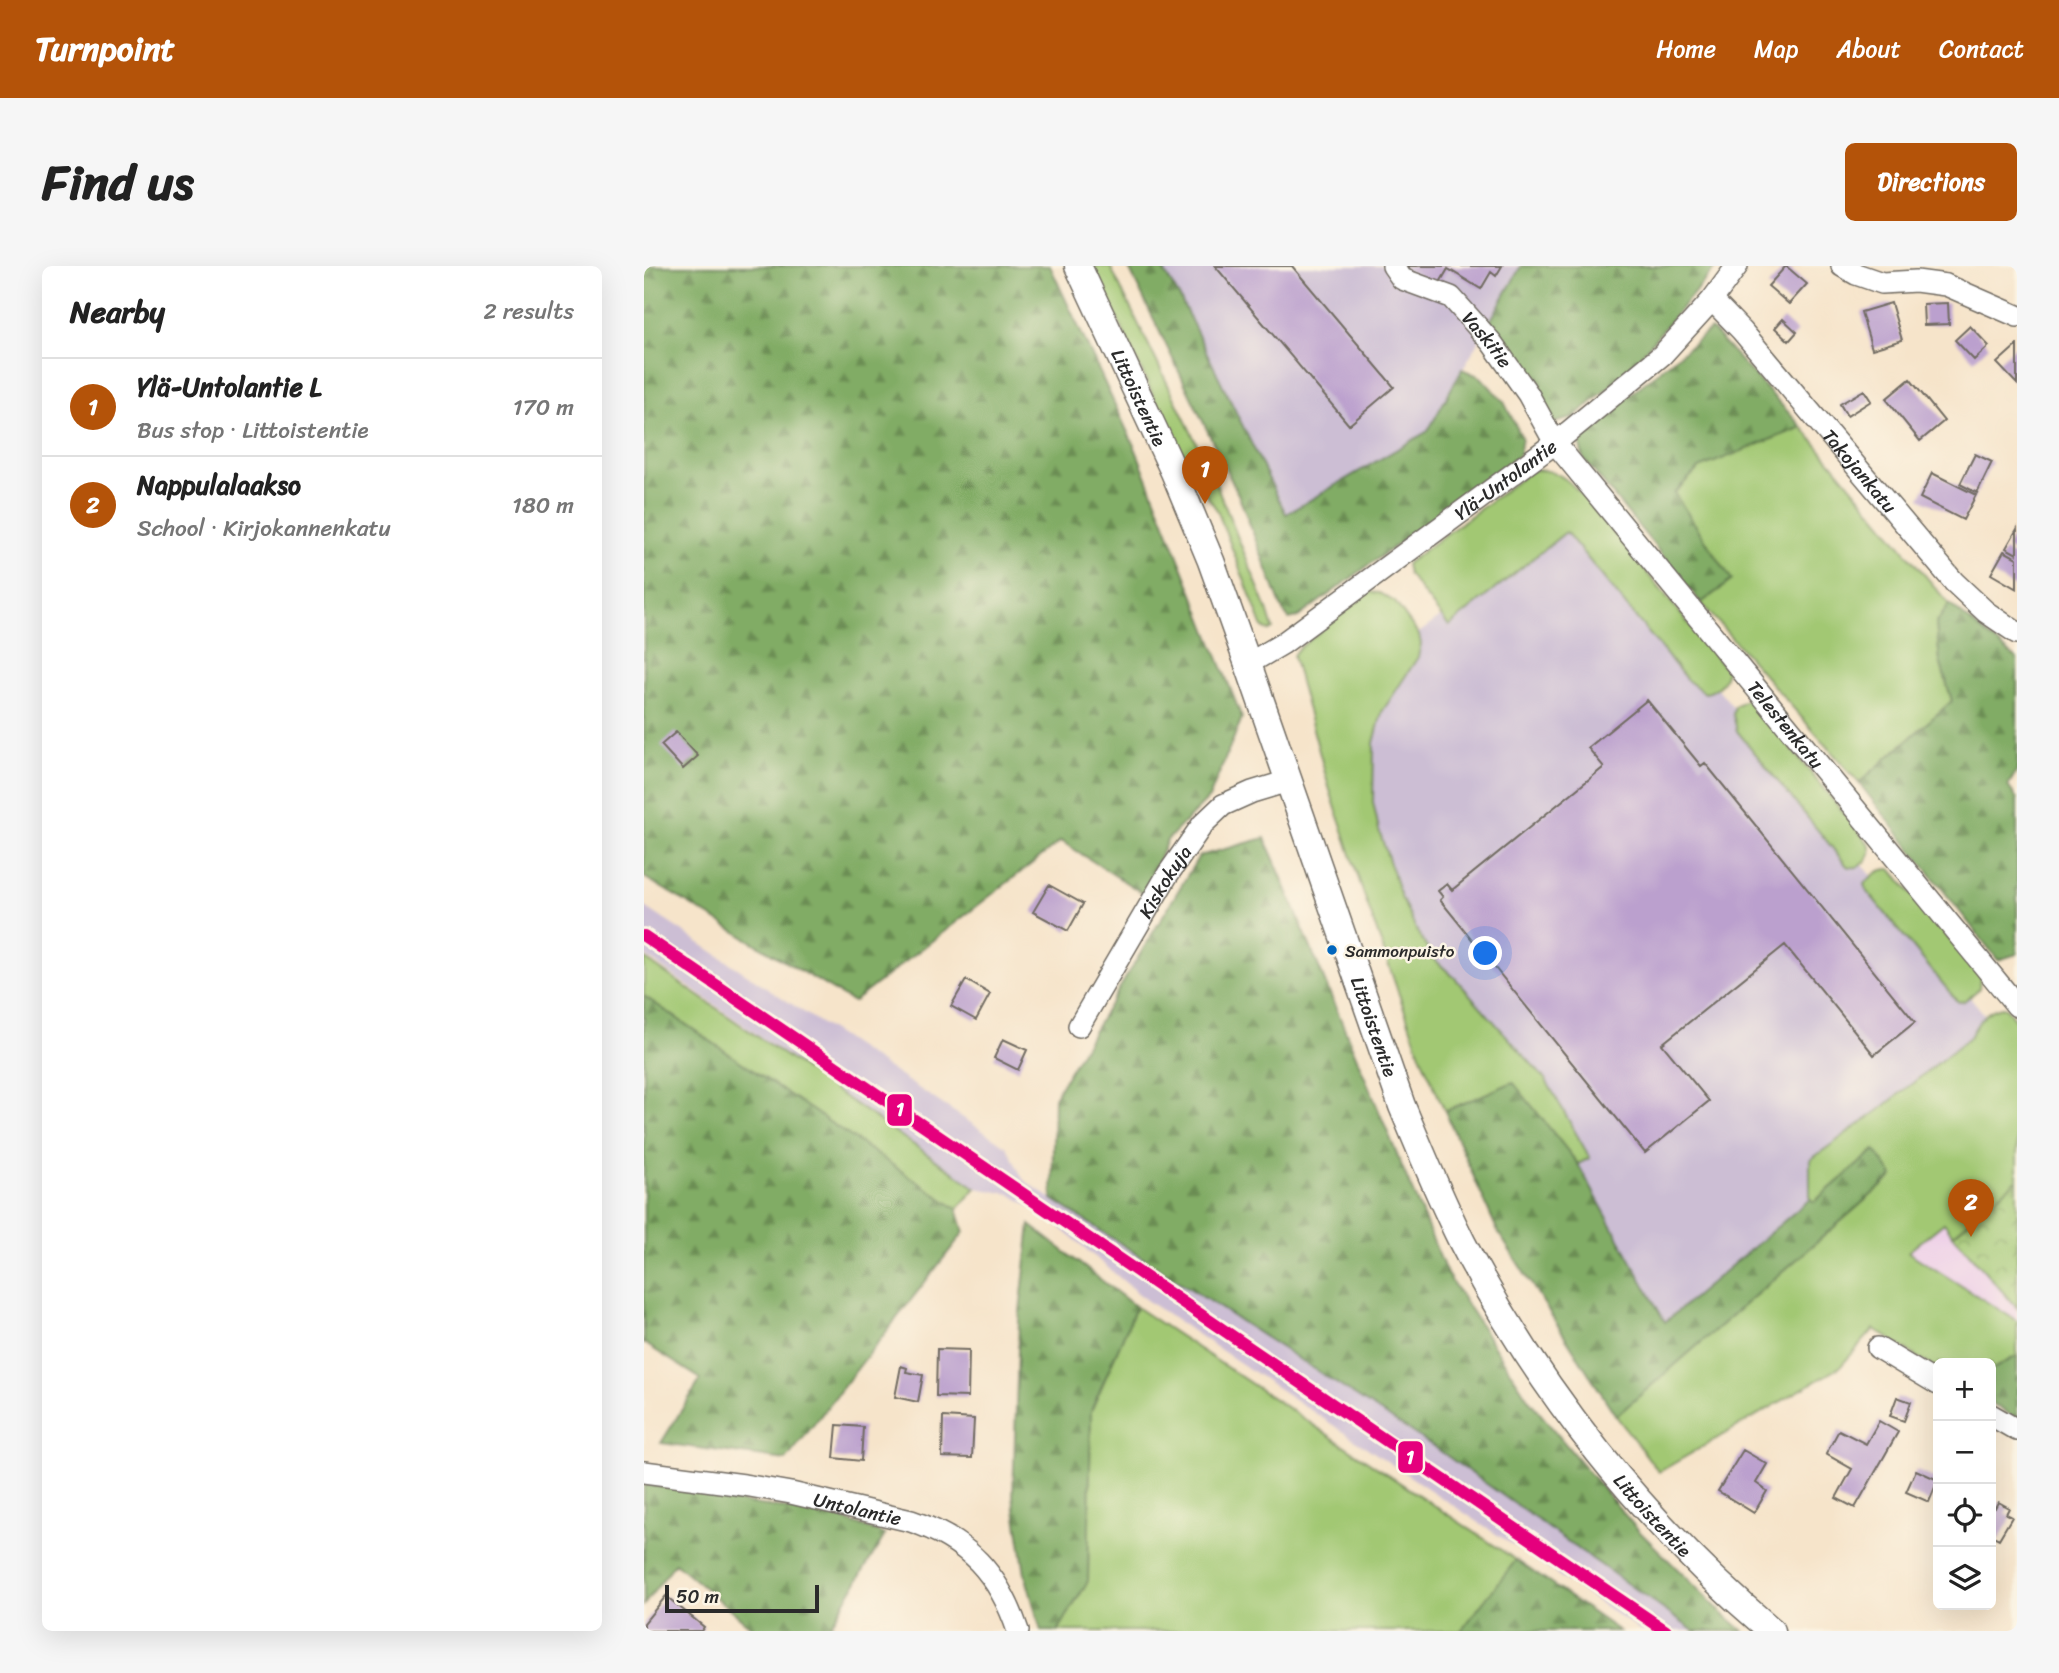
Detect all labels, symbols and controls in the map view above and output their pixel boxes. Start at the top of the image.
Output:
text: Turnpoint [35,20,175,78]
text: Home [1656,28,1716,70]
text: Map [1754,28,1798,70]
text: About [1836,28,1901,70]
text: Contact [1939,28,2024,70]
text: Find us [42,139,194,226]
button: Directions [1845,143,2017,221]
text: Nearby [70,285,165,339]
text: 2 results [483,291,574,332]
street label: Vaskitie [1454,303,1521,375]
street label: Littoistentie [1102,343,1176,452]
text: Ylä-Untolantie L [137,364,322,410]
text: 1 [88,387,98,428]
text: 170 m [513,387,574,428]
text: Bus stop · Littoistentie [137,410,369,451]
street label: Takojankatu [1814,421,1905,521]
street label: Ylä-Untolantie [1447,430,1565,529]
pin: 1 [1182,446,1228,504]
text: Nappulalaakso [137,462,301,508]
text: 2 [86,485,100,526]
text: 180 m [512,485,574,526]
text: School · Kirjokannenkatu [137,508,391,549]
street label: Telestenkatu [1739,673,1832,777]
street label: Kiskokuja [1130,838,1201,925]
place label: Sammonpuisto [1345,936,1455,966]
your location [1468,936,1502,970]
marker: Sammonpuisto [1325,943,1339,957]
street label: Littoistentie [1341,972,1407,1081]
line badge: 1 [886,1093,913,1127]
text: 1 [896,1093,904,1126]
pin: 2 [1948,1179,1994,1237]
map controls [1933,1358,1996,1610]
button: + [1933,1358,1996,1421]
button: − [1933,1421,1996,1484]
line badge: 1 [1397,1440,1424,1474]
text: 1 [1406,1441,1414,1474]
street label: Littoistentie [1605,1466,1700,1565]
street label: Untolantie [810,1483,905,1535]
button: locate [1933,1484,1996,1547]
button: layers [1933,1547,1996,1610]
text: 50 m [676,1580,719,1613]
scale bar [665,1582,819,1614]

